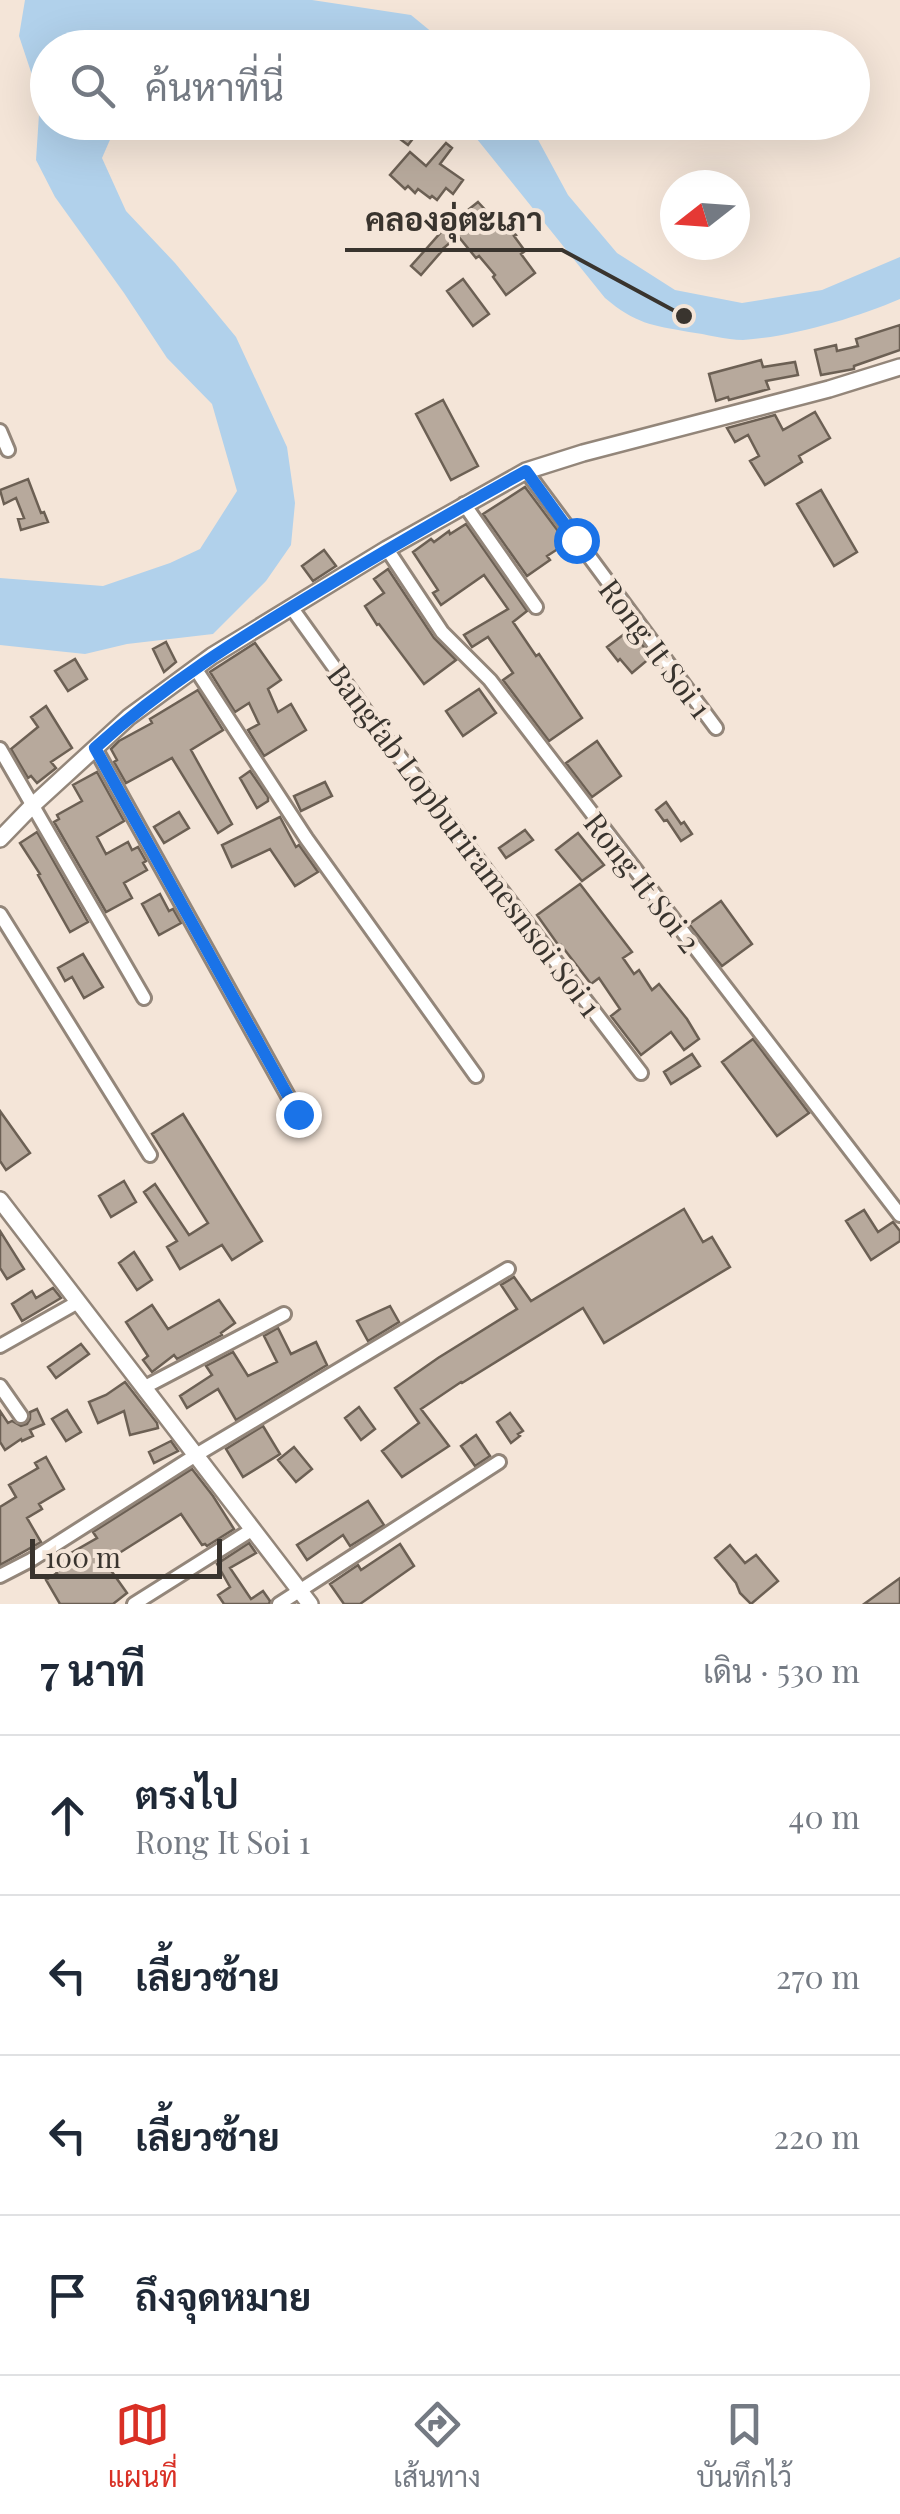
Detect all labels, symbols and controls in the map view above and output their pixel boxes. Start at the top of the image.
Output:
search box [30,30,870,140]
icon: search [65,58,120,113]
text: ค้นหาที่นี่ [145,60,284,111]
north arrow [660,170,750,260]
callout: คลองอุ่ตะเภา [345,188,562,250]
text: คลองอุ่ตะเภา [365,196,543,243]
route start [554,518,600,564]
street label: Rong It Soi 1 [591,570,721,726]
street label: Bangfab Lopburiramesnsoi Soi 1 [319,656,611,1024]
street label: Rong It Soi 2 [576,804,710,960]
route end [276,1092,322,1138]
scale bar [30,1534,222,1578]
text: 100 m [45,1538,121,1575]
text: 7 นาที [40,1641,145,1697]
text: เดิน · 530 m [703,1648,860,1691]
text: ตรงไป [135,1768,239,1819]
icon: ahead [40,1788,95,1843]
text: 40 m [789,1794,860,1837]
text: Rong It Soi 1 [135,1819,310,1862]
icon: left [40,1948,95,2003]
text: เลี้ยวซ้าย [135,1950,280,2001]
text: 270 m [776,1954,860,1997]
icon: left [40,2108,95,2163]
text: เลี้ยวซ้าย [135,2110,280,2161]
text: 220 m [774,2114,860,2157]
icon: arrive [40,2268,95,2323]
text: ถึงจุดหมาย [135,2270,311,2321]
tab: แผนที่ [108,2397,178,2494]
tab: เส้นทาง [393,2397,481,2494]
tab: บันทึกไว้ [696,2397,792,2494]

